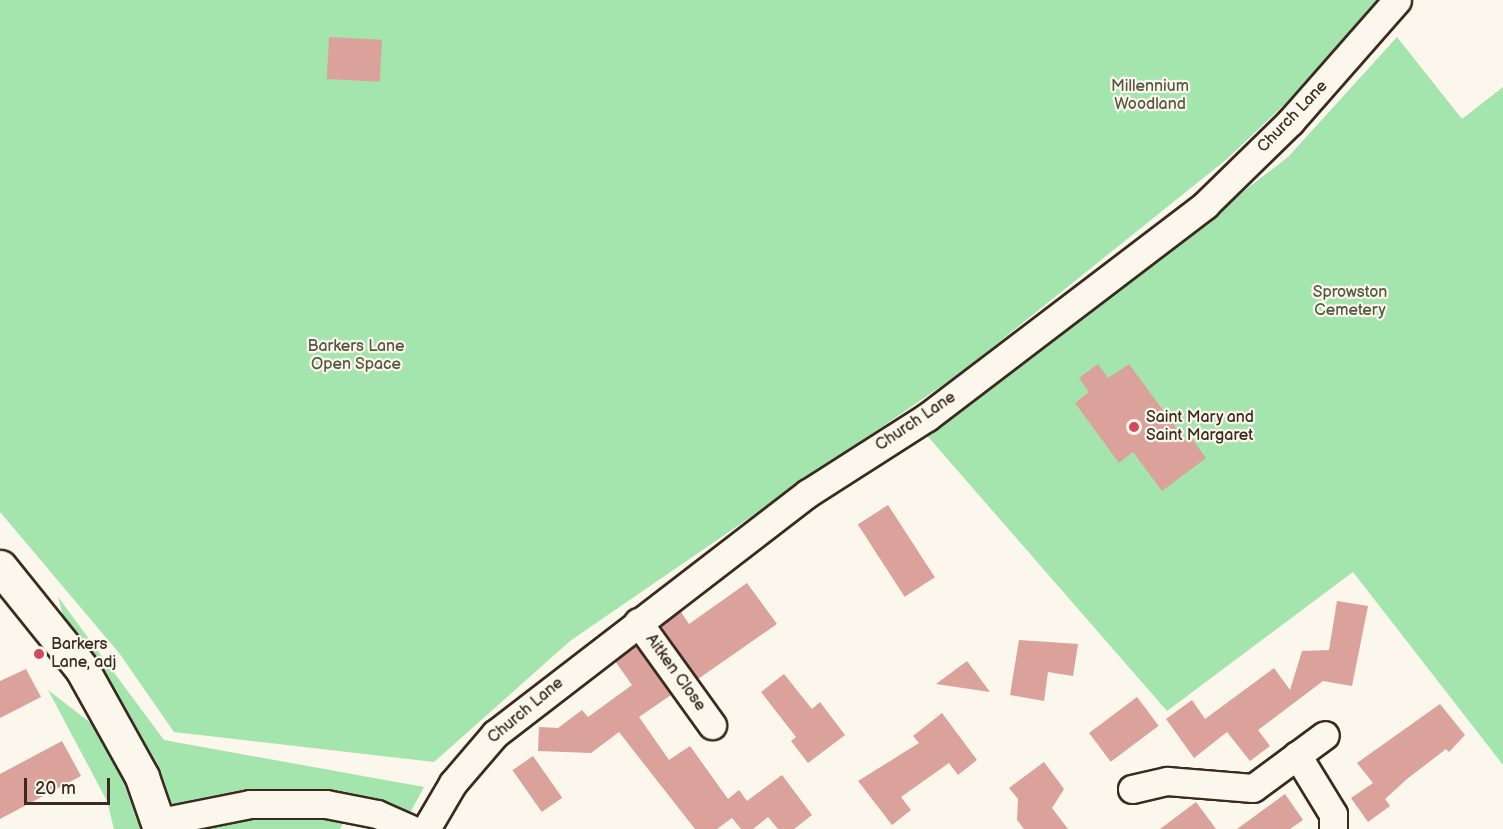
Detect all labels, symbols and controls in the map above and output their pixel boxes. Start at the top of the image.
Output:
park label: Millennium Woodland [1111,77,1189,115]
street label: Church Lane [1254,77,1332,157]
park label: Sprowston Cemetery [1313,283,1387,321]
park label: Barkers Lane Open Space [307,337,405,375]
street label: Church Lane [872,388,960,456]
place label: Saint Mary and Saint Margaret [1146,408,1255,446]
marker: Saint Mary and Saint Margaret [1127,420,1141,434]
street label: Aitken Close [641,631,709,715]
place label: Barkers Lane, adj [51,635,116,673]
marker: Barkers Lane, adj [32,647,46,661]
street label: Church Lane [484,674,568,748]
scale bar [27,766,112,804]
text: 20 m [35,778,76,799]

